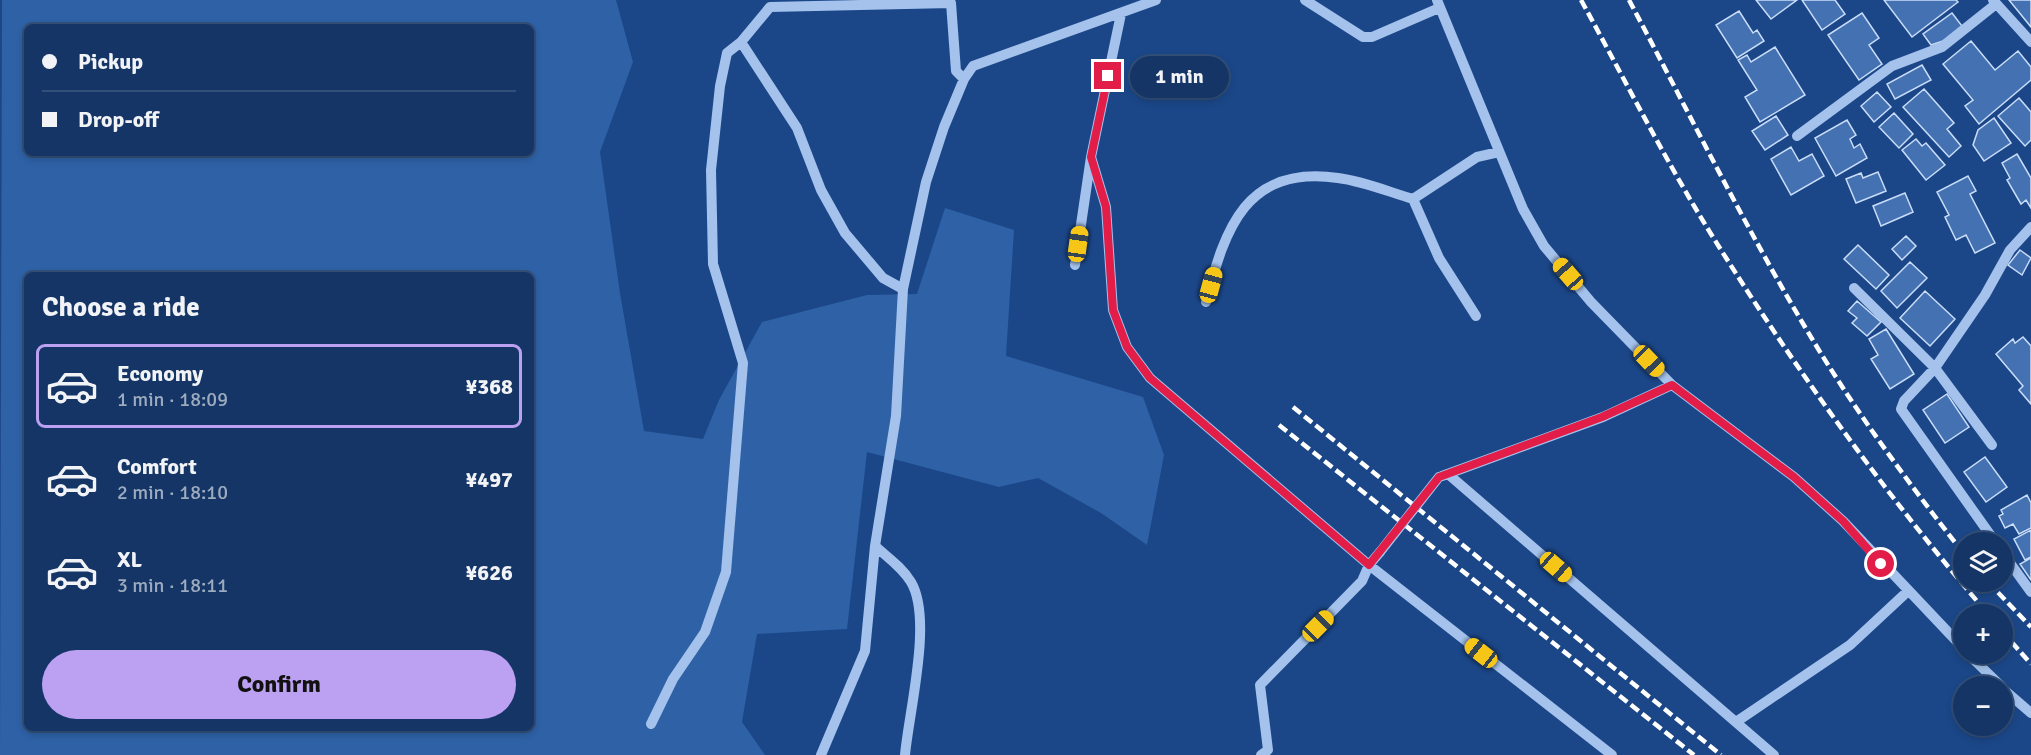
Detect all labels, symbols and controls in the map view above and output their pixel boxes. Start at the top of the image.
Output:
text: Pickup [78,48,143,75]
callout: 1 min [1129,55,1228,97]
route end [1094,62,1121,89]
text: 1 min [1155,64,1204,89]
text: Drop-off [78,106,159,133]
car [1067,225,1089,263]
car [1549,255,1587,293]
car [1198,265,1224,305]
text: Choose a ride [42,291,200,324]
car [1630,342,1668,380]
icon: car [45,359,99,413]
text: Economy [117,360,203,387]
text: ¥368 [465,373,513,400]
text: 1 min · 18:09 [117,387,228,412]
icon: car [45,452,99,506]
text: Comfort [117,453,197,480]
text: ¥497 [465,466,513,493]
text: 2 min · 18:10 [117,480,228,505]
map controls [1953,532,2013,736]
button: layers [1953,532,2013,592]
icon: car [45,545,99,599]
text: XL [117,546,142,573]
car [1537,548,1575,586]
route start [1867,550,1894,577]
text: ¥626 [465,559,513,586]
text: 3 min · 18:11 [117,573,228,598]
button: + [1953,604,2013,664]
car [1299,607,1337,645]
car [1461,635,1501,671]
button: Confirm [42,650,516,719]
button: − [1953,676,2013,736]

